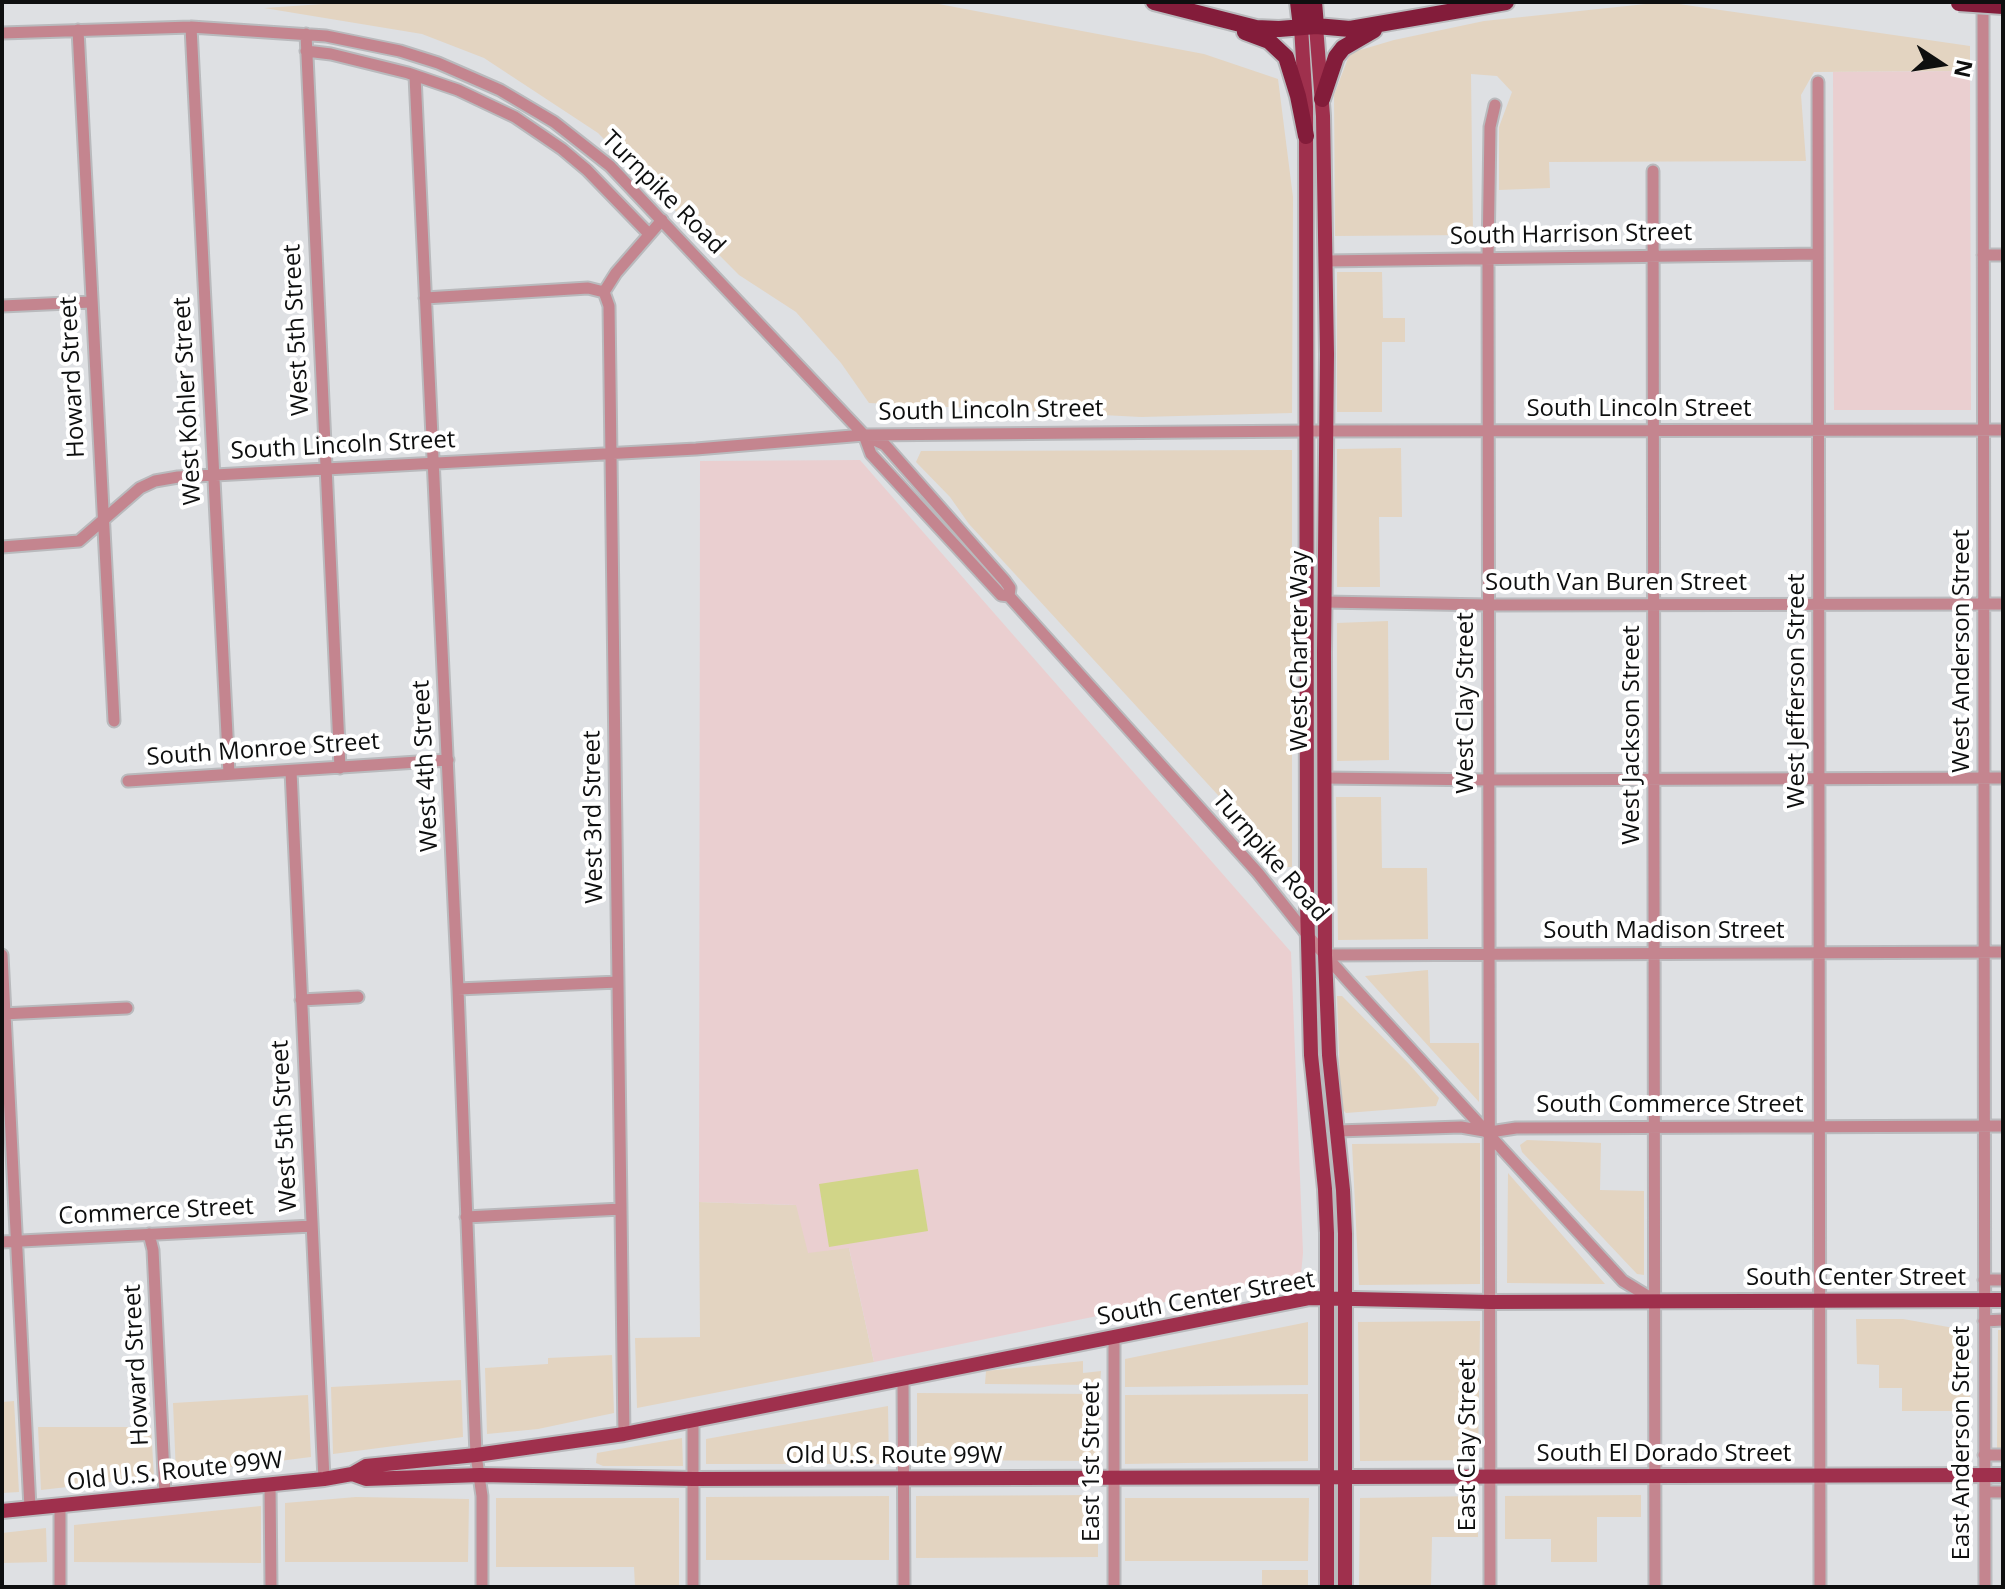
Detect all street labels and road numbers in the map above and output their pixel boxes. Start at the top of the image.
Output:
street label: Turnpike Road [595,125,731,261]
street label: South Harrison Street [1450,218,1692,252]
street label: West 5th Street [278,243,316,417]
street label: Howard Street [54,295,92,459]
street label: West Kohler Street [168,296,208,506]
street label: South Lincoln Street [878,395,1104,427]
street label: South Lincoln Street [1526,395,1752,423]
street label: South Lincoln Street [230,426,456,466]
street label: West Anderson Street [1948,529,1976,773]
street label: West Charter Way [1286,551,1314,751]
street label: South Van Buren Street [1485,569,1747,597]
street label: West Jefferson Street [1783,573,1811,809]
street label: West Clay Street [1452,612,1480,794]
street label: West Jackson Street [1618,625,1646,845]
street label: West 4th Street [407,679,445,853]
street label: South Monroe Street [146,727,380,773]
street label: West 3rd Street [578,730,610,904]
street label: Turnpike Road [1206,786,1334,928]
street label: South Madison Street [1543,917,1785,945]
street label: West 5th Street [266,1039,304,1213]
street label: South Commerce Street [1536,1091,1804,1119]
street label: Commerce Street [58,1193,254,1231]
street label: South Center Street [1746,1264,1966,1292]
street label: South Center Street [1095,1266,1317,1332]
street label: Howard Street [118,1283,156,1447]
street label: East Anderson Street [1948,1326,1976,1560]
street label: East Clay Street [1454,1359,1482,1531]
street label: East 1st Street [1078,1382,1106,1542]
street label: South El Dorado Street [1537,1440,1791,1468]
street label: Old U.S. Route 99W [786,1442,1002,1470]
street label: Old U.S. Route 99W [66,1446,284,1498]

